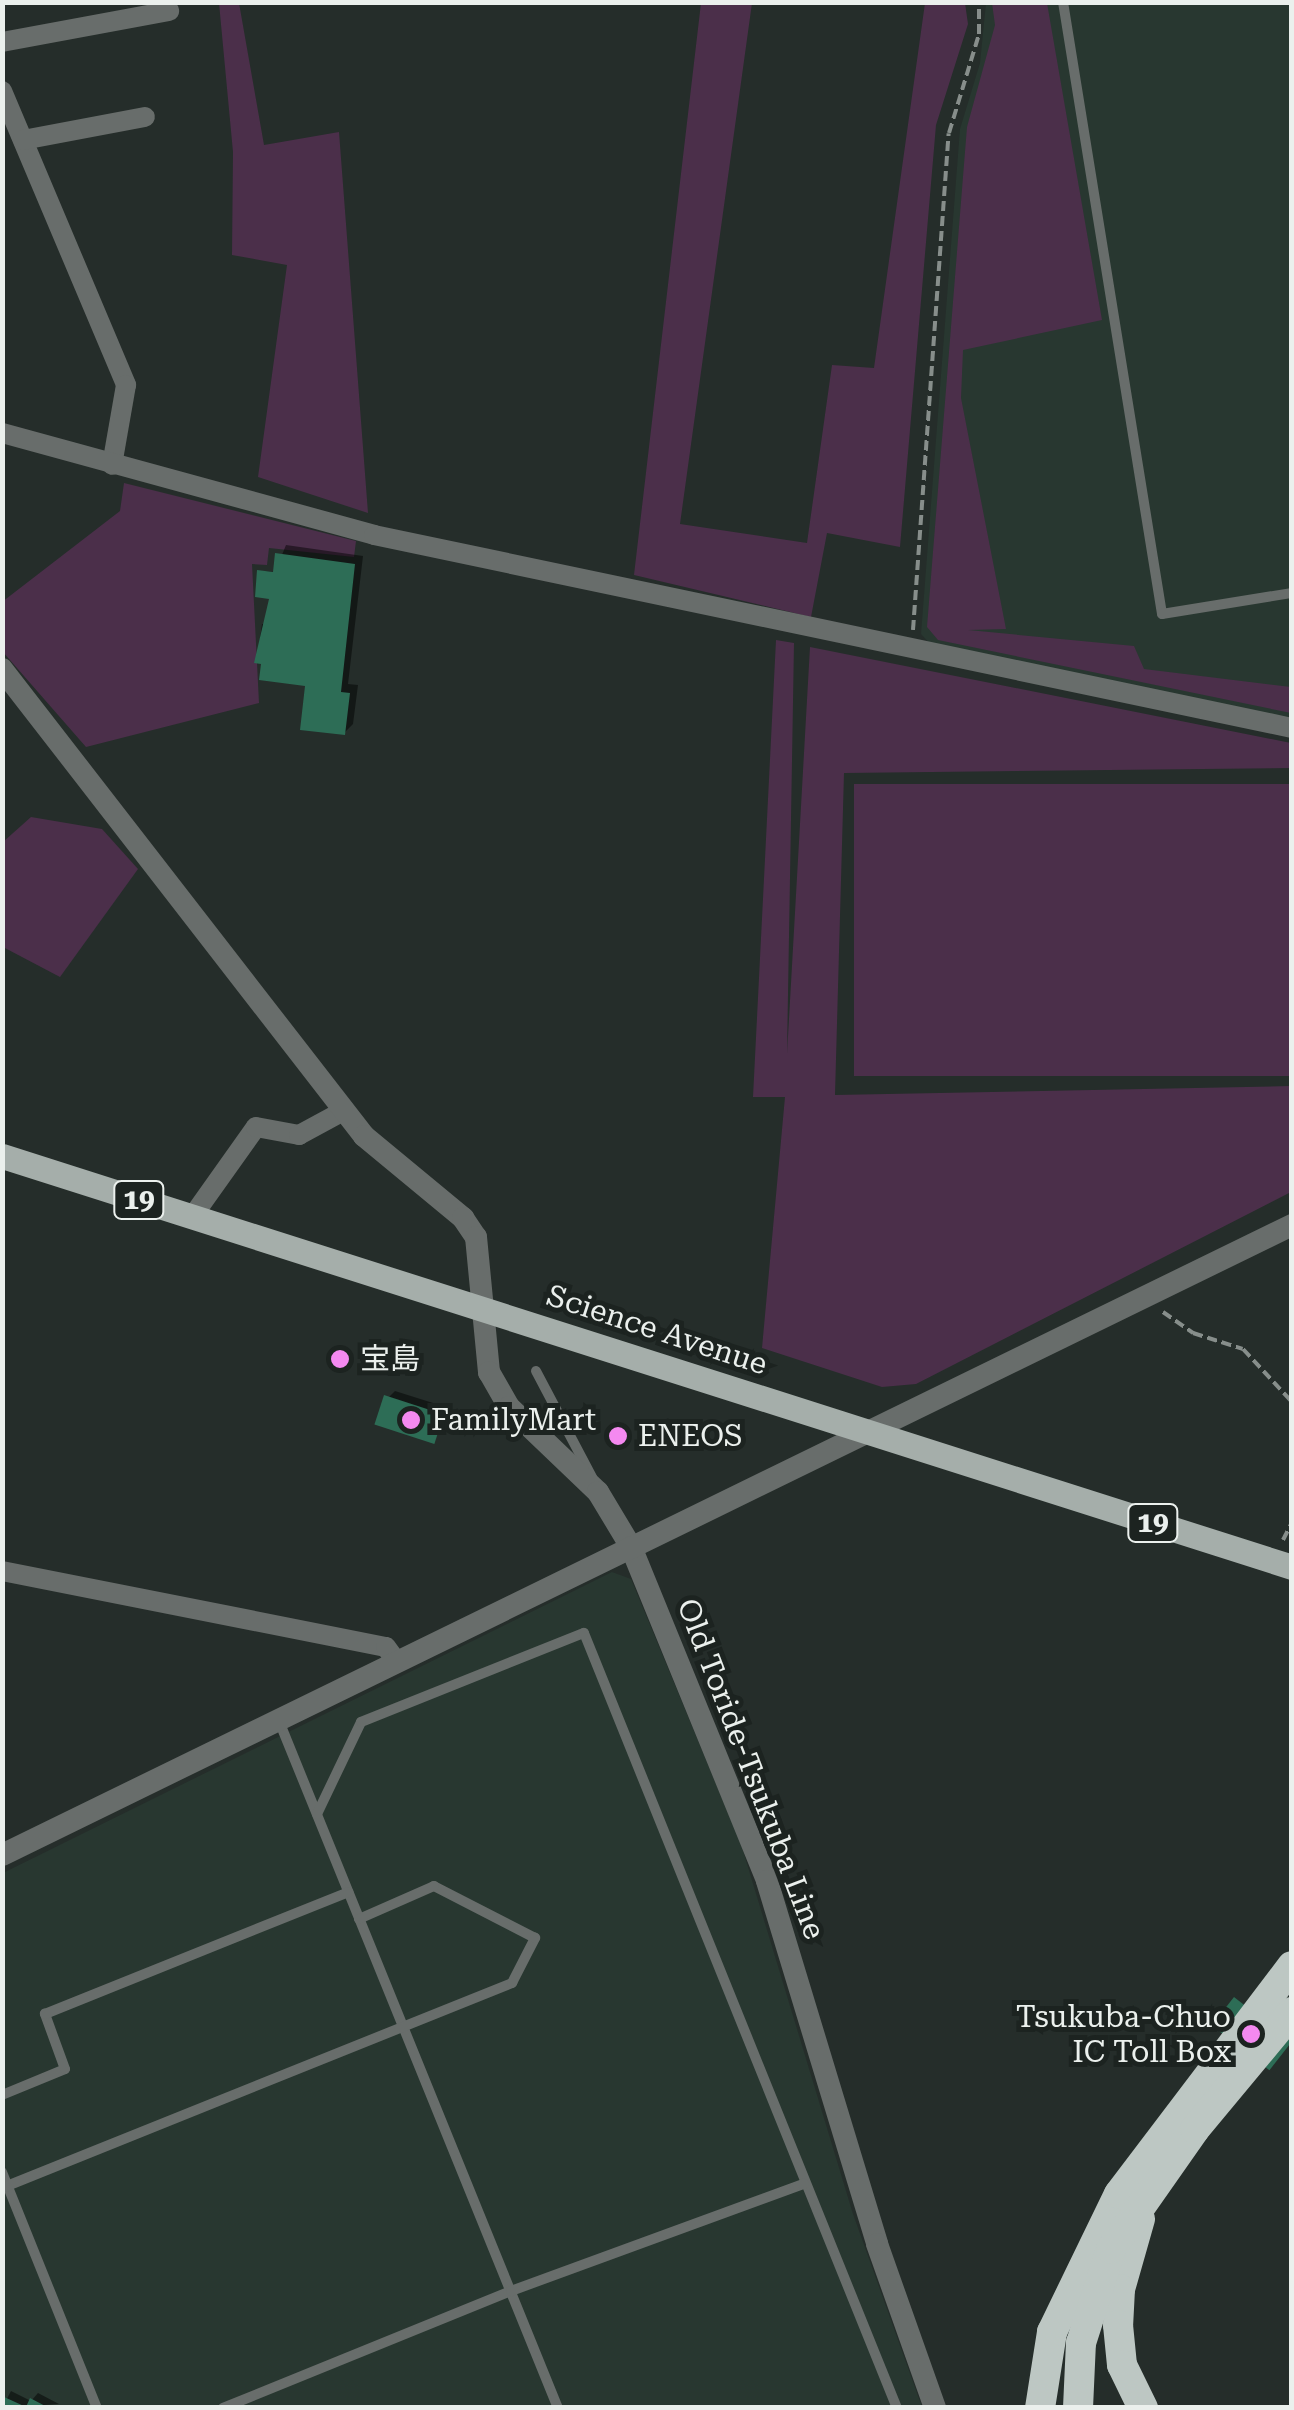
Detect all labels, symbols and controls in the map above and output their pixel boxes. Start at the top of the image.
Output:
road number: 19 [112,1177,166,1223]
street label: Science Avenue [542,1277,772,1383]
place label: 宝島 [360,1341,420,1377]
marker: 宝島 [329,1348,351,1370]
place label: FamilyMart [431,1402,596,1438]
marker: FamilyMart [400,1409,422,1431]
place label: ENEOS [638,1418,743,1454]
marker: ENEOS [607,1425,629,1447]
road number: 19 [1126,1500,1180,1546]
street label: Old Toride-Tsukuba Line [669,1594,833,1944]
place label: Tsukuba-Chuo IC Toll Box [1016,1999,1231,2070]
marker: Tsukuba-Chuo IC Toll Box [1240,2023,1262,2045]

